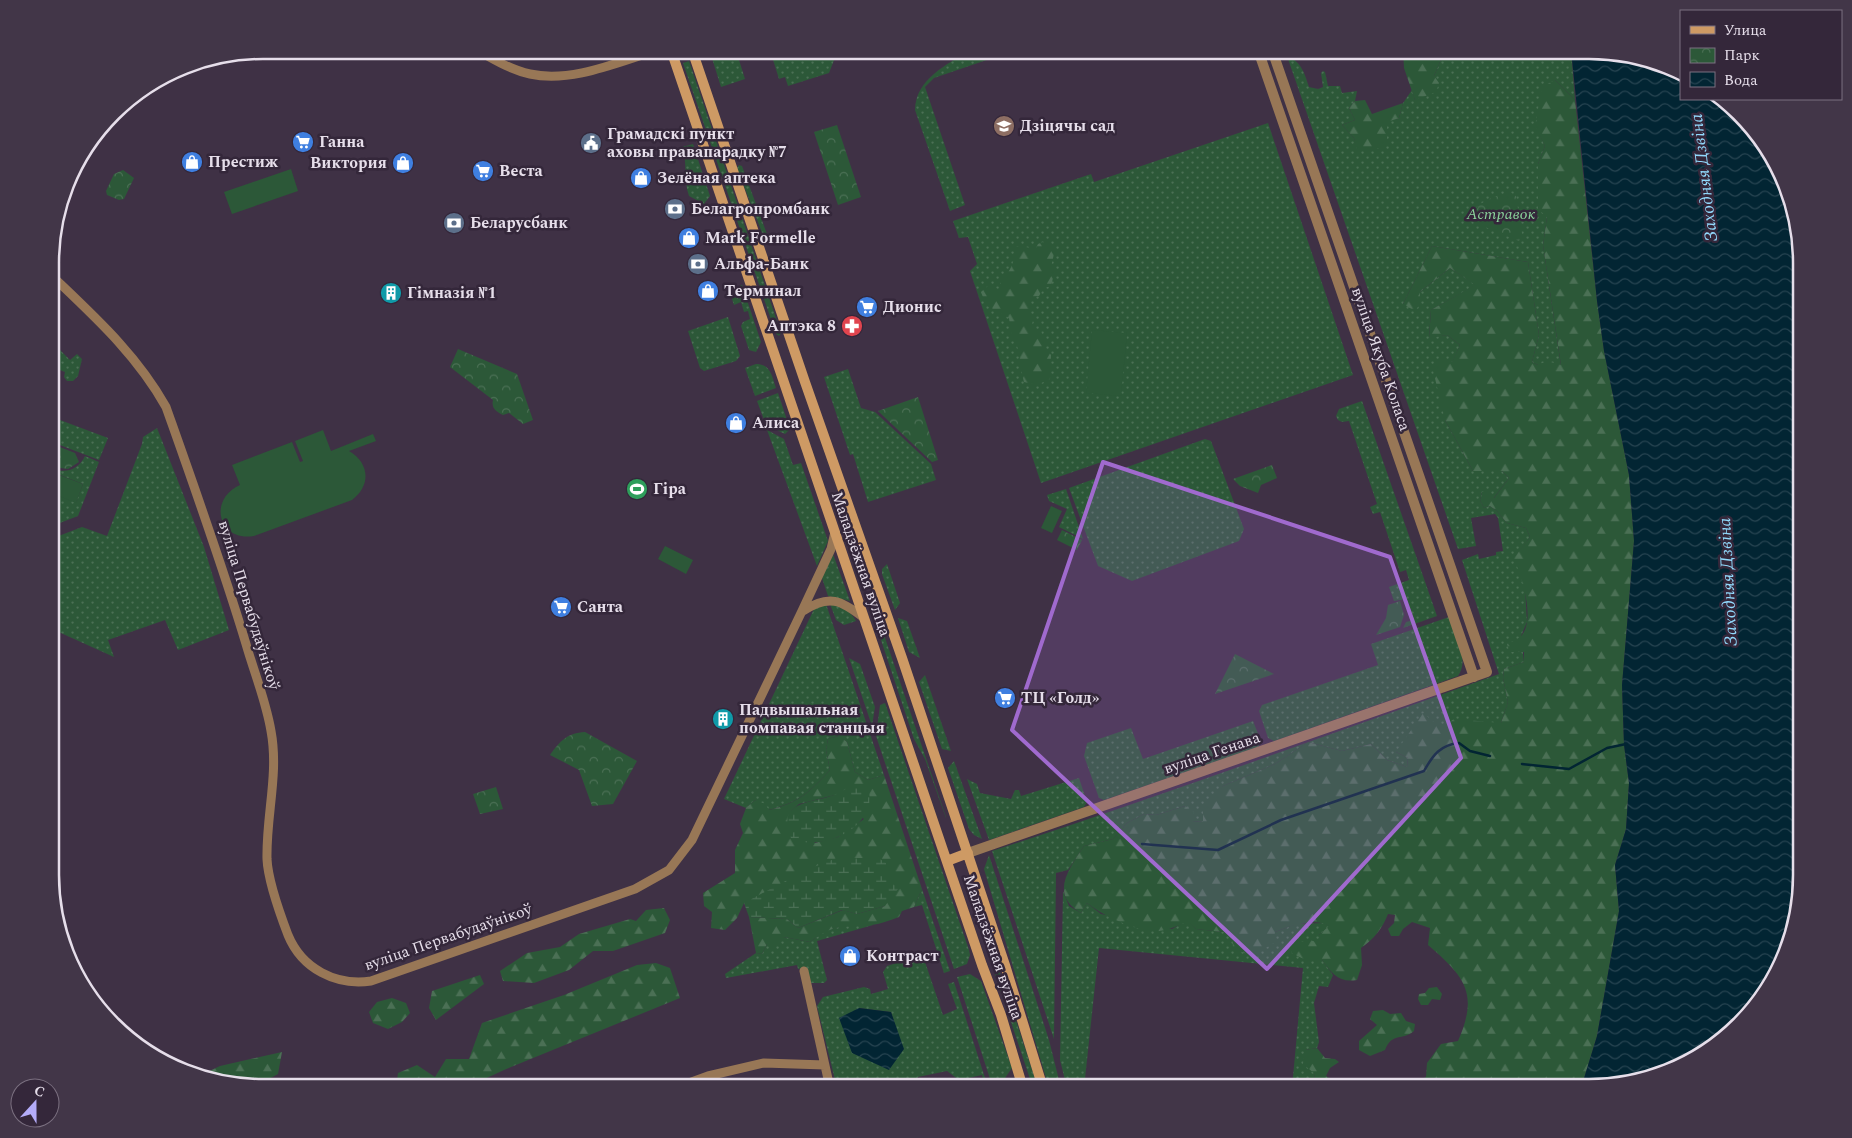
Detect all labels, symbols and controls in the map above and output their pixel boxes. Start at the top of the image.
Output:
legend [1680,10,1842,100]
text: Улица [1724,19,1767,42]
text: Парк [1724,44,1760,67]
text: Вода [1724,69,1758,92]
water label: Заходняя Дзвіна [1683,112,1725,244]
school or university icon: Дзіцячы сад [992,114,1016,138]
place label: Дзіцячы сад [1020,114,1115,138]
place label: Грамадскі пункт аховы правапарадку №7 [607,122,787,164]
supermarket icon: Ганна [291,130,315,154]
place label: Ганна [319,130,365,154]
public building icon: Грамадскі пункт аховы правапарадку №7 [579,131,603,155]
shop icon: Престиж [180,150,204,174]
place label: Престиж [208,150,279,174]
place label: Виктория [310,151,387,175]
shop icon: Виктория [391,151,415,175]
supermarket icon: Веста [471,159,495,183]
place label: Веста [499,159,544,183]
shop icon: Зелёная аптека [629,166,653,190]
place label: Зелёная аптека [657,166,777,190]
bank icon: Белагропромбанк [663,197,687,221]
place label: Белагропромбанк [691,197,830,221]
park label: Астравок [1466,202,1536,226]
bank icon: Беларусбанк [442,211,466,235]
place label: Беларусбанк [470,211,568,235]
shop icon: Mark Formelle [677,226,701,250]
place label: Mark Formelle [705,226,816,250]
bank icon: Альфа-Банк [686,252,710,276]
place label: Альфа-Банк [714,252,809,276]
shop icon: Терминал [696,279,720,303]
place label: Терминал [724,279,801,303]
building icon: Гімназія №1 [379,281,403,305]
place label: Гімназія №1 [407,281,496,305]
street label: вуліца Якуба Коласа [1345,284,1417,434]
supermarket icon: Дионис [855,295,879,319]
place label: Дионис [883,295,942,319]
place label: Аптэка 8 [767,314,836,338]
pharmacy icon: Аптэка 8 [840,314,864,338]
shop icon: Алиса [724,411,748,435]
place label: Алиса [752,411,800,435]
sports icon: Гіра [625,477,649,501]
place label: Гіра [653,477,687,501]
street label: Маладзёжная вуліца [825,488,897,640]
street label: вуліца Первабудаўнікоў [212,517,287,694]
water label: Заходняя Дзвіна [1711,517,1745,647]
supermarket icon: Санта [549,595,573,619]
place label: Санта [577,595,624,619]
supermarket icon: ТЦ «Голд» [993,686,1017,710]
place label: ТЦ «Голд» [1021,686,1100,710]
place label: Падвышальная помпавая станцыя [739,698,885,740]
building icon: Падвышальная помпавая станцыя [711,707,735,731]
street label: вуліца Генава [1161,725,1264,781]
street label: Маладзёжная вуліца [957,871,1029,1023]
street label: вуліца Первабудаўнікоў [361,897,536,977]
shop icon: Контраст [838,944,862,968]
place label: Контраст [866,944,939,968]
north arrow [10,1078,60,1128]
text: С [31,1080,48,1103]

